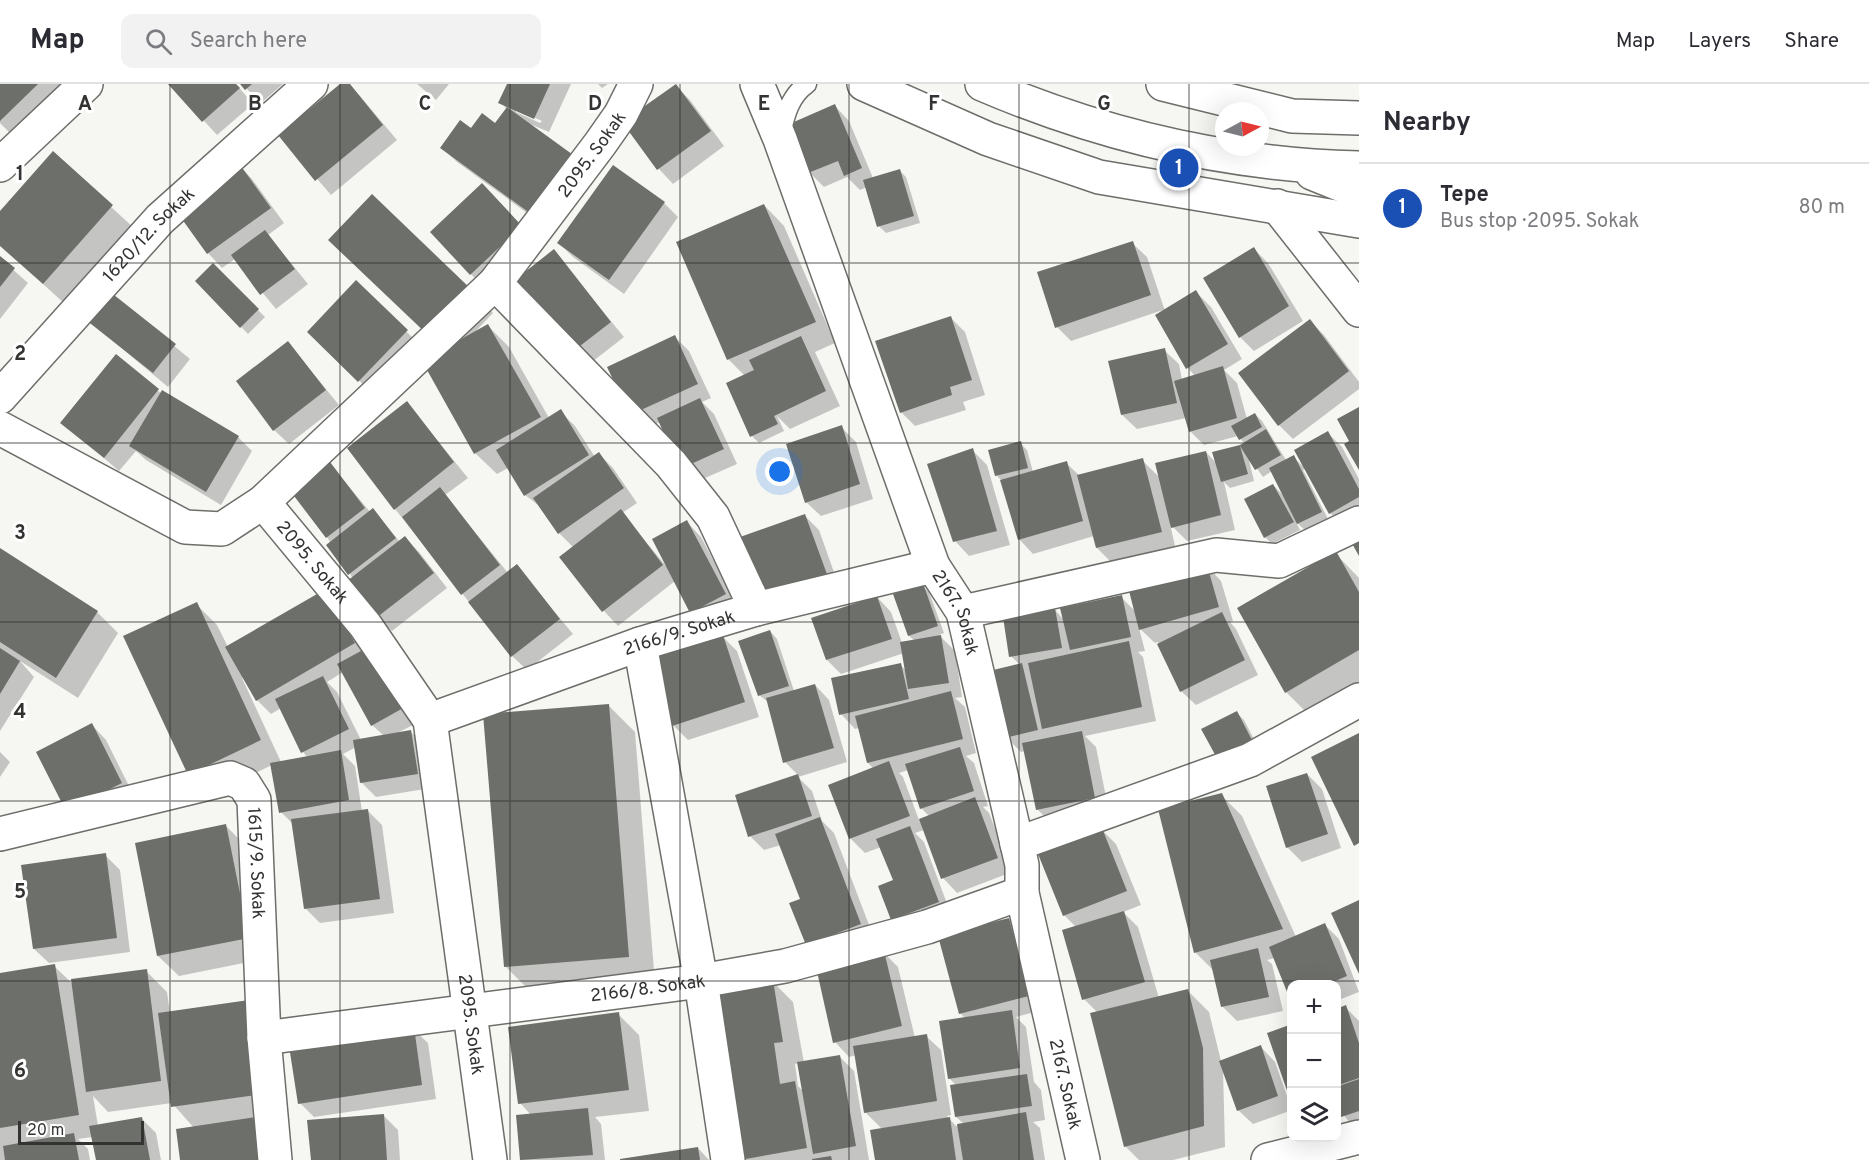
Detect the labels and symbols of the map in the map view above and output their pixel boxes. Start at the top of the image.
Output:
text: A [78,92,92,118]
text: B [248,92,262,118]
text: C [419,92,431,118]
text: D [588,92,602,118]
text: E [758,92,770,118]
text: F [928,92,940,118]
text: G [1097,92,1111,118]
north arrow [1215,102,1269,156]
street label: 2095. Sokak [553,108,632,203]
pin: 1 [1160,146,1198,190]
text: 1 [16,162,24,188]
street label: 1620/12. Sokak [98,183,200,288]
text: 2 [14,342,26,368]
your location [765,457,794,486]
street label: 2095. Sokak [270,517,353,609]
text: 3 [14,521,26,547]
street label: 2167. Sokak [926,566,983,658]
street label: 2166/9. Sokak [620,606,738,662]
text: 4 [14,700,26,726]
street label: 1615/9. Sokak [241,807,269,920]
text: 5 [14,880,26,906]
street label: 2166/8. Sokak [589,971,707,1008]
street label: 2095. Sokak [452,973,488,1076]
street label: 2167. Sokak [1043,1037,1086,1132]
text: 6 [14,1059,26,1085]
scale bar [18,1118,144,1146]

